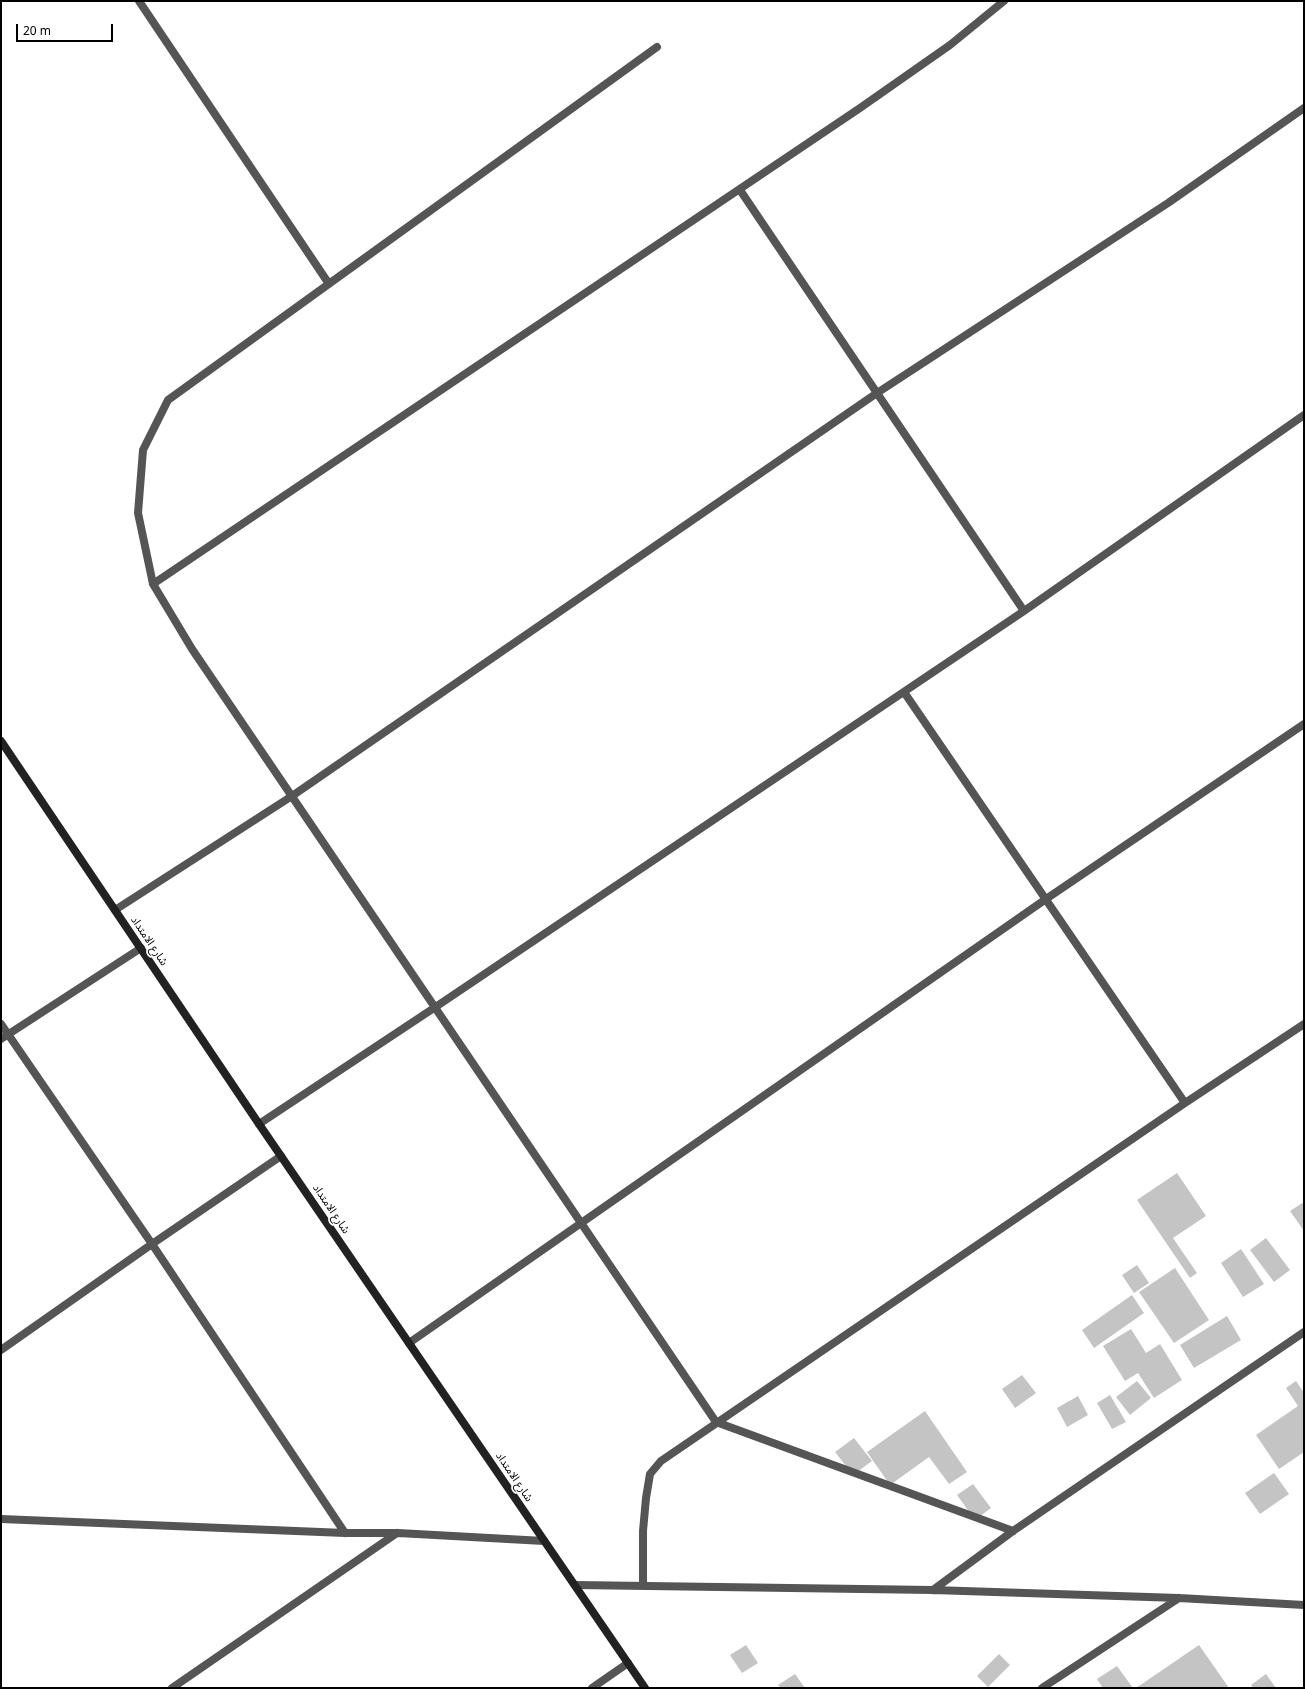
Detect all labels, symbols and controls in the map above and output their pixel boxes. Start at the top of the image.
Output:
scale bar [18,16,115,42]
text: 20 m [23,22,51,39]
street label: شارع الامتداد [128,914,170,968]
street label: شارع الامتداد [310,1182,352,1236]
street label: شارع الامتداد [493,1450,535,1504]

